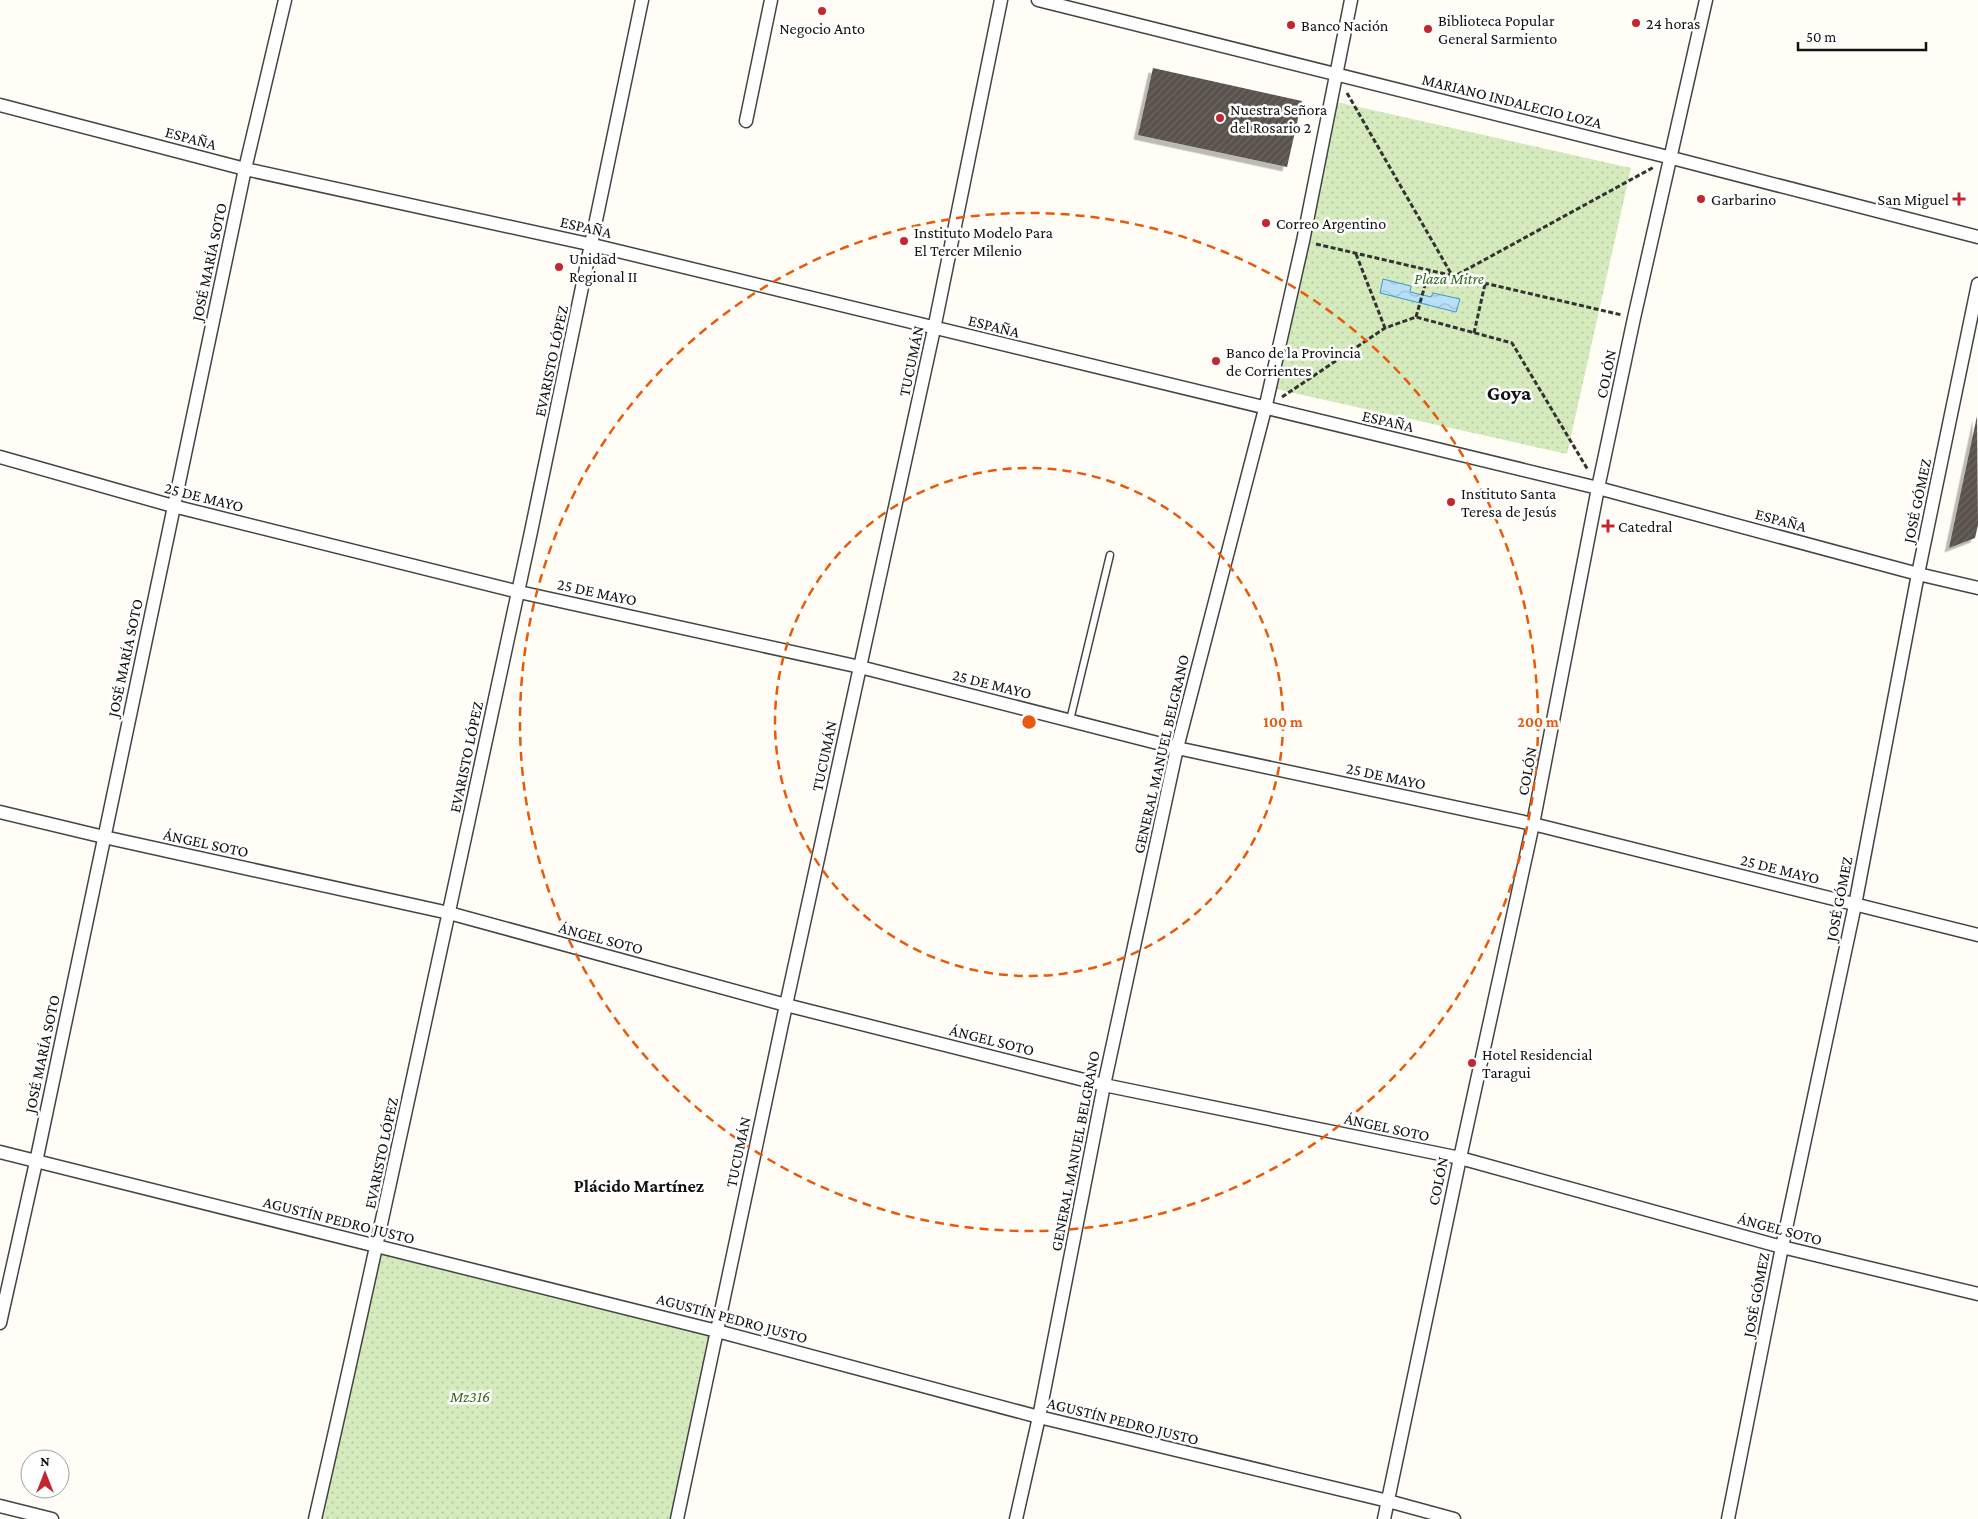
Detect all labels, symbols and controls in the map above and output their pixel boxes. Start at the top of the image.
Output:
marker: Negocio Anto [816,5,828,17]
place label: Biblioteca Popular General Sarmiento [1438,12,1557,47]
place label: 24 horas [1646,15,1700,32]
place label: Banco Nación [1301,17,1389,34]
marker: 24 horas [1630,17,1642,29]
marker: Banco Nación [1285,19,1297,31]
place label: Negocio Anto [779,20,865,38]
scale bar [1798,20,1926,52]
marker: Biblioteca Popular General Sarmiento [1422,23,1434,35]
text: 50 m [1806,29,1836,45]
street label: MARIANO INDALECIO LOZA [1420,70,1605,132]
place label: Nuestra Señora del Rosario 2 [1230,101,1328,136]
marker: Nuestra Señora del Rosario 2 [1214,112,1226,124]
street label: ESPAÑA [164,123,219,153]
place label: Garbarino [1711,191,1776,208]
place label: San Miguel [1878,191,1949,209]
marker: Garbarino [1695,193,1707,205]
marker: San Miguel [1953,193,1965,205]
street label: JOSÉ MARÍA SOTO [188,201,231,325]
street label: ESPAÑA [559,213,614,241]
place label: Correo Argentino [1276,215,1386,233]
marker: Correo Argentino [1260,217,1272,229]
place label: Instituto Modelo Para El Tercer Milenio [914,224,1054,259]
marker: Instituto Modelo Para El Tercer Milenio [898,235,910,247]
place label: Unidad Regional II [569,250,638,286]
marker: Unidad Regional II [553,261,565,273]
park label: Plaza Mitre [1414,270,1484,287]
street label: EVARISTO LÓPEZ [531,304,571,418]
street label: ESPAÑA [967,311,1022,341]
street label: TUCUMÁN [895,324,927,398]
place label: Banco de la Provincia de Corrientes [1226,344,1362,379]
street label: COLÓN [1593,348,1619,400]
marker: Banco de la Provincia de Corrientes [1210,355,1222,367]
district label: Goya [1487,381,1532,405]
street label: ESPAÑA [1361,407,1416,435]
street label: JOSÉ GÓMEZ [1899,457,1935,547]
street label: 25 DE MAYO [163,479,245,515]
place label: Instituto Santa Teresa de Jesús [1461,485,1557,521]
marker: Instituto Santa Teresa de Jesús [1445,496,1457,508]
street label: ESPAÑA [1754,505,1809,535]
place label: Catedral [1618,518,1672,535]
marker: Catedral [1602,520,1614,532]
street label: 25 DE MAYO [556,575,638,609]
street label: JOSÉ MARÍA SOTO [104,597,147,721]
street label: GENERAL MANUEL BELGRANO [1130,653,1192,855]
street label: 25 DE MAYO [951,666,1033,702]
street label: EVARISTO LÓPEZ [446,700,486,814]
centre of rings [1020,713,1038,731]
text: 100 m [1263,714,1303,730]
text: 200 m [1517,714,1559,730]
street label: TUCUMÁN [808,719,840,793]
street label: COLÓN [1514,745,1540,797]
street label: 25 DE MAYO [1345,759,1427,793]
street label: ÁNGEL SOTO [162,826,250,860]
street label: 25 DE MAYO [1739,851,1821,887]
street label: JOSÉ GÓMEZ [1822,855,1857,945]
street label: ÁNGEL SOTO [557,919,645,957]
street label: JOSÉ MARÍA SOTO [21,993,64,1117]
street label: ÁNGEL SOTO [948,1021,1036,1059]
place label: Hotel Residencial Taragui [1482,1046,1593,1082]
street label: GENERAL MANUEL BELGRANO [1047,1049,1103,1253]
marker: Hotel Residencial Taragui [1466,1057,1478,1069]
street label: EVARISTO LÓPEZ [361,1096,401,1210]
street label: ÁNGEL SOTO [1343,1110,1431,1144]
street label: TUCUMÁN [722,1115,754,1189]
street label: COLÓN [1425,1155,1451,1207]
district label: Plácido Martínez [574,1176,704,1196]
street label: AGUSTÍN PEDRO JUSTO [261,1193,417,1248]
street label: ÁNGEL SOTO [1736,1210,1824,1248]
street label: JOSÉ GÓMEZ [1739,1251,1774,1341]
street label: AGUSTÍN PEDRO JUSTO [654,1290,809,1347]
park label: Mz316 [449,1388,490,1405]
street label: AGUSTÍN PEDRO JUSTO [1045,1394,1201,1449]
north arrow [20,1449,70,1499]
text: N [40,1453,50,1469]

